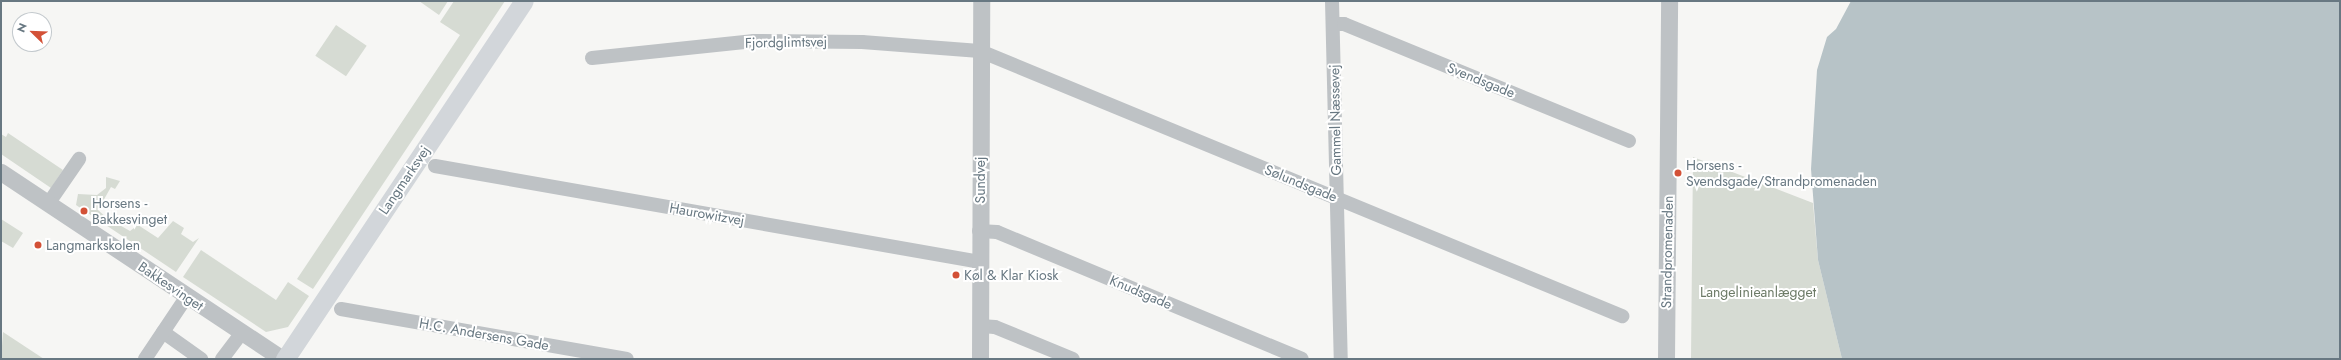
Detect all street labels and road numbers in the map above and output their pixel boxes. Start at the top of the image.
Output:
street label: Fjordglimtsvej [745,33,827,51]
street label: Svendsgade [1445,59,1517,101]
street label: Gammel Næssevej [1326,64,1344,176]
street label: Langmarksvej [375,142,433,218]
street label: Sundvej [972,156,988,204]
street label: Sølundsgade [1262,161,1340,205]
street label: Strandpromenaden [1658,195,1676,309]
street label: Haurowitzvej [668,199,746,229]
street label: Bakkesvinget [135,258,207,314]
street label: Knudsgade [1107,271,1175,313]
street label: H.C. Andersens Gade [418,314,550,354]

